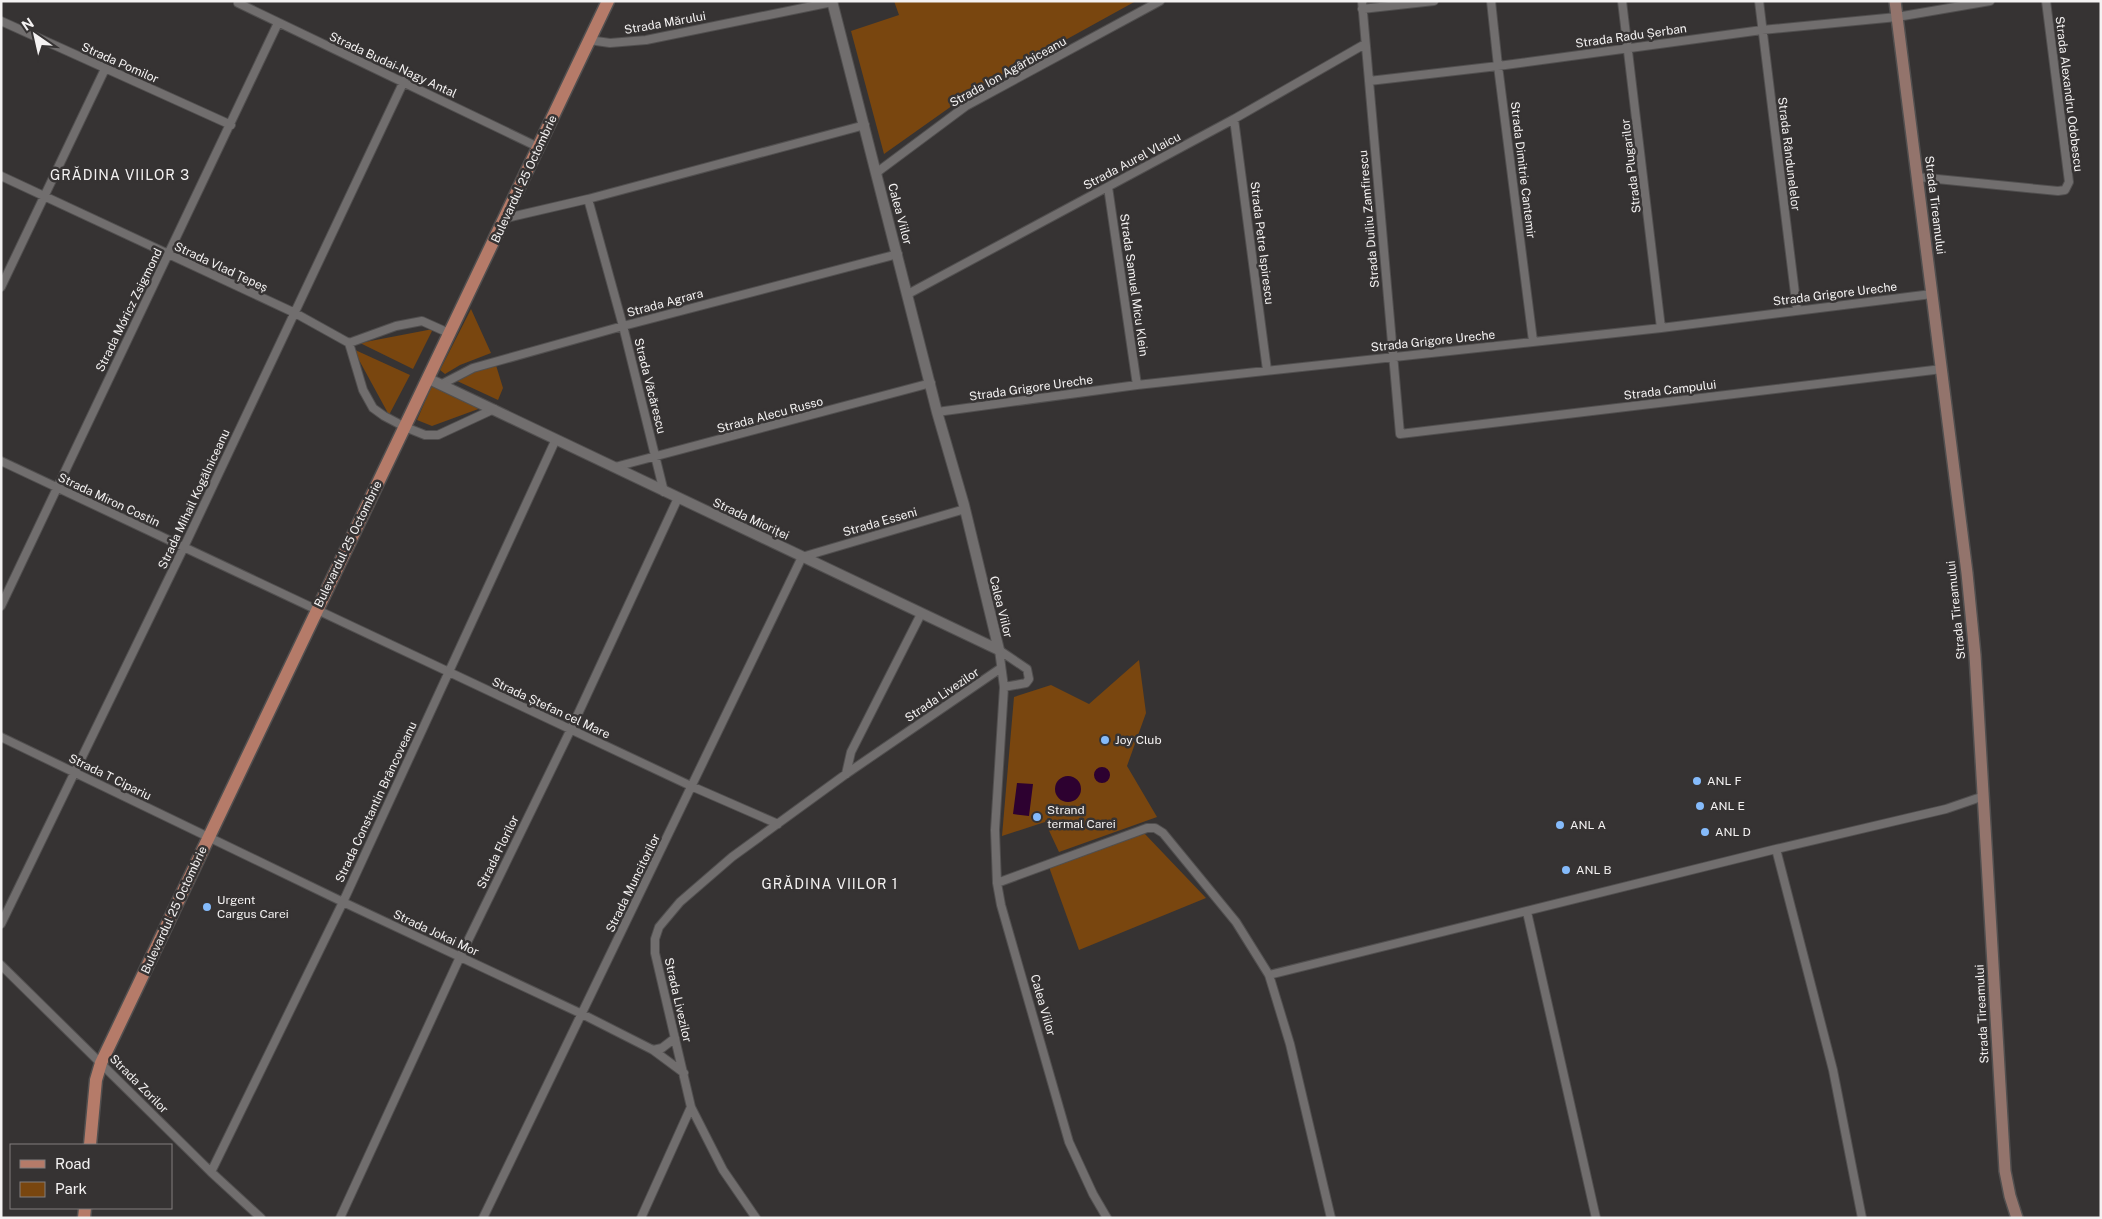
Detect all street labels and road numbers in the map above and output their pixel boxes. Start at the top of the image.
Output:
street label: Strada Mărului [623,9,707,37]
street label: Strada Alexandru Odobescu [2053,15,2085,173]
street label: Strada Radu Șerban [1575,21,1688,51]
street label: Strada Budai-Nagy Antal [327,29,459,101]
street label: Strada Ion Agârbiceanu [947,34,1069,110]
street label: Strada Pomilor [79,40,161,86]
street label: Strada Rândunelelor [1775,96,1803,212]
street label: Strada Dimitrie Cantemir [1508,101,1538,240]
street label: Bulevardul 25 Octombrie [488,113,560,245]
street label: Strada Plugarilor [1618,118,1644,214]
street label: Strada Aurel Vlaicu [1081,129,1183,193]
street label: Strada Duiliu Zamfirescu [1356,149,1382,288]
street label: Strada Tireamului [1922,155,1948,255]
street label: Strada Petre Ispirescu [1248,181,1276,305]
street label: Calea Viilor [885,182,915,247]
street label: Strada Samuel Micu Klein [1117,213,1151,357]
street label: Strada Vlad Țepeș [172,239,270,295]
street label: Strada Móricz Zsigmond [93,246,165,374]
street label: Strada Grigore Ureche [1772,279,1898,309]
street label: Strada Agrara [625,286,705,320]
street label: Strada Grigore Ureche [1370,327,1496,354]
street label: Strada Văcărescu [631,337,669,435]
street label: Strada Grigore Ureche [968,372,1094,404]
street label: Strada Campului [1623,377,1717,403]
street label: Strada Alecu Russo [715,394,825,436]
street label: Strada Mihail Kogălniceanu [155,427,233,571]
street label: Strada Miron Costin [56,470,162,530]
street label: Bulevardul 25 Octombrie [311,478,385,610]
street label: Strada Mioriței [711,495,791,543]
street label: Strada Esseni [841,505,919,539]
street label: Strada Tireamului [1944,560,1968,660]
street label: Calea Viilor [987,575,1016,640]
street label: Strada Livezilor [902,665,982,725]
street label: Strada Ștefan cel Mare [490,674,612,742]
street label: Strada Constantin Brâncoveanu [332,719,420,885]
street label: Strada T Cipariu [66,751,154,803]
street label: Strada Florilor [474,813,522,891]
street label: Strada Muncitorilor [603,831,663,935]
street label: Bulevardul 25 Octombrie [138,844,210,976]
street label: Strada Jokai Mor [391,907,481,959]
street label: Strada Livezilor [661,956,695,1044]
street label: Strada Tireamului [1972,964,1992,1064]
street label: Calea Viilor [1028,973,1059,1038]
street label: Strada Zorilor [107,1052,171,1116]

